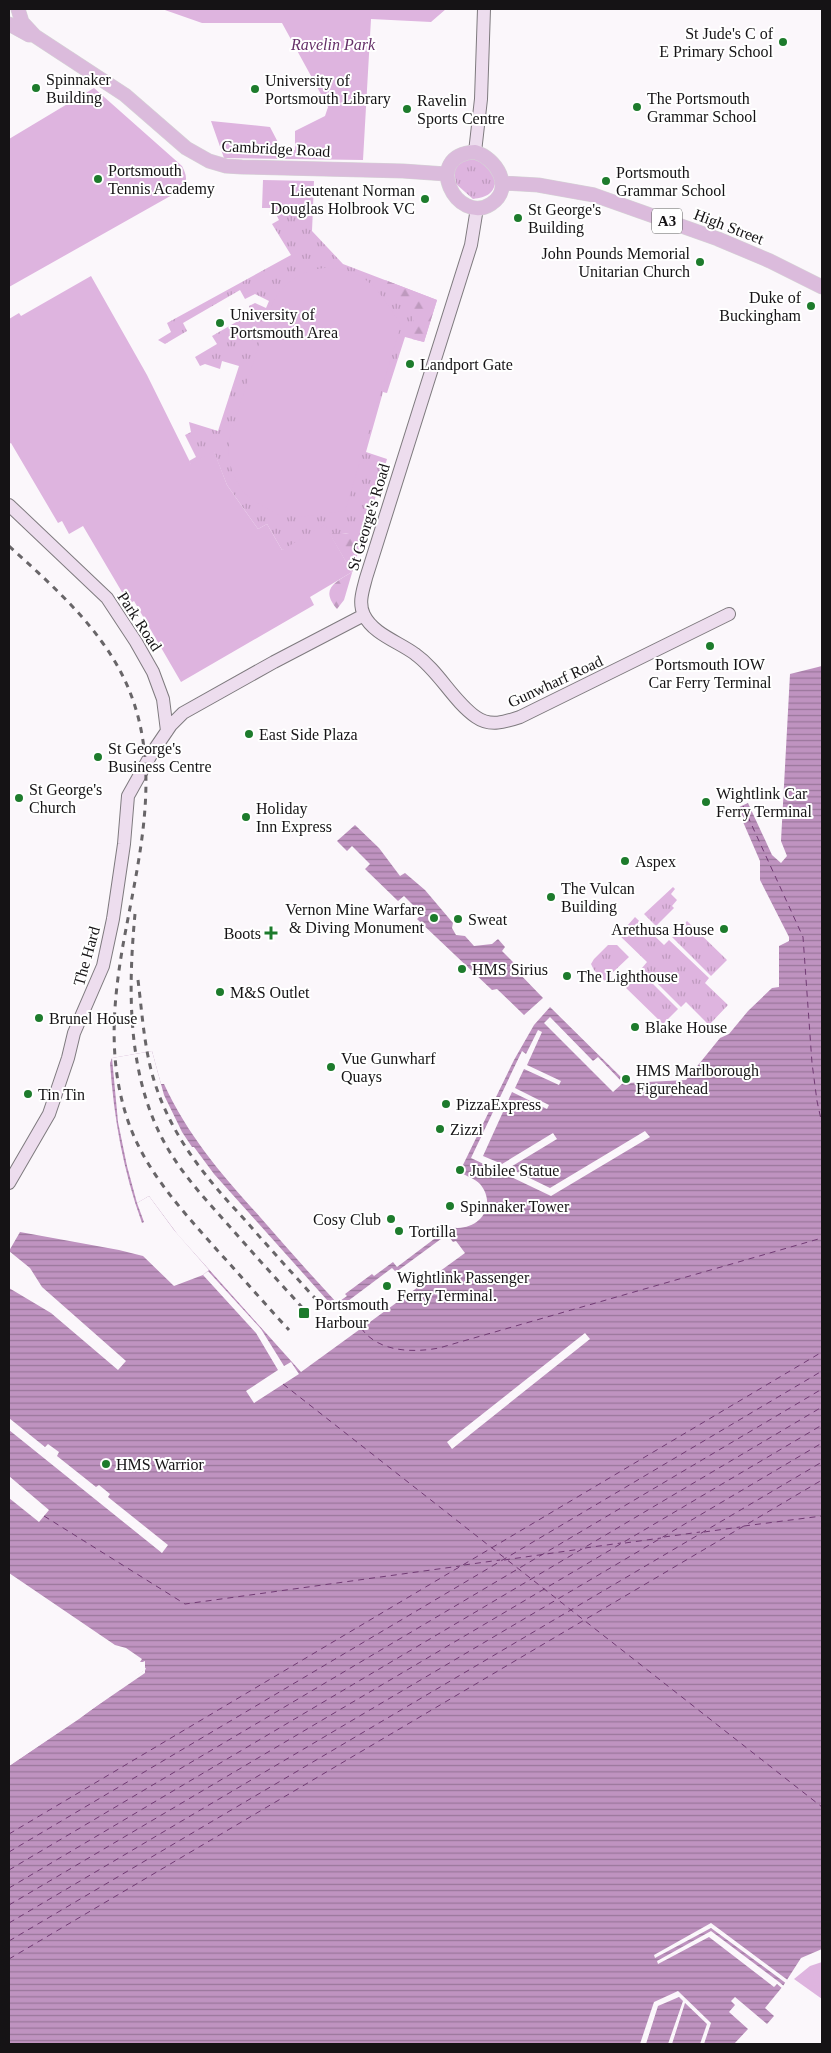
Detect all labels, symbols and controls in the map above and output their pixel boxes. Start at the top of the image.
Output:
place label: St Jude's C of E Primary School [659,25,774,61]
park label: Ravelin Park [290,36,376,53]
marker: St Jude's C of E Primary School [777,36,789,48]
place label: Spinnaker Building [46,71,112,107]
place label: University of Portsmouth Library [265,72,391,108]
marker: Spinnaker Building [30,82,42,94]
marker: University of Portsmouth Library [249,83,261,95]
place label: The Portsmouth Grammar School [647,90,757,125]
place label: Ravelin Sports Centre [417,92,505,128]
marker: The Portsmouth Grammar School [631,101,643,113]
marker: Ravelin Sports Centre [401,103,413,115]
street label: Cambridge Road [221,137,331,161]
place label: Portsmouth Tennis Academy [108,162,215,198]
place label: Portsmouth Grammar School [616,164,726,199]
marker: Portsmouth Tennis Academy [92,173,104,185]
marker: Portsmouth Grammar School [600,175,612,187]
place label: Lieutenant Norman Douglas Holbrook VC [270,182,415,218]
marker: Lieutenant Norman Douglas Holbrook VC [419,193,431,205]
place label: St George's Building [528,201,601,237]
street label: High Street [691,205,767,249]
road number: A3 [652,208,682,234]
marker: St George's Building [512,212,524,224]
place label: John Pounds Memorial Unitarian Church [542,245,691,280]
marker: John Pounds Memorial Unitarian Church [694,256,706,268]
place label: Duke of Buckingham [719,289,802,325]
marker: Duke of Buckingham [805,300,817,312]
place label: University of Portsmouth Area [230,306,338,341]
marker: University of Portsmouth Area [214,317,226,329]
place label: Landport Gate [420,356,513,374]
marker: Landport Gate [404,358,416,370]
street label: St George's Road [344,462,394,573]
street label: Park Road [114,589,165,654]
marker: Portsmouth IOW Car Ferry Terminal [704,640,716,652]
street label: Gunwharf Road [505,652,605,711]
place label: Portsmouth IOW Car Ferry Terminal [649,656,772,692]
place label: East Side Plaza [259,726,358,743]
marker: East Side Plaza [243,728,255,740]
place label: St George's Business Centre [108,740,212,775]
marker: St George's Business Centre [92,751,104,763]
place label: St George's Church [29,781,102,816]
place label: Wightlink Car Ferry Terminal [716,785,812,821]
marker: St George's Church [13,792,25,804]
marker: Wightlink Car Ferry Terminal [700,796,712,808]
place label: Holiday Inn Express [256,800,332,836]
marker: Holiday Inn Express [240,811,252,823]
place label: Aspex [635,853,676,871]
marker: Aspex [619,855,631,867]
place label: The Vulcan Building [561,880,635,916]
marker: The Vulcan Building [545,891,557,903]
place label: Vernon Mine Warfare & Diving Monument [285,901,425,937]
place label: Sweat [468,911,508,928]
marker: Vernon Mine Warfare & Diving Monument [428,912,440,924]
marker: Sweat [452,913,464,925]
place label: Arethusa House [611,921,714,938]
marker: Arethusa House [718,923,730,935]
street label: The Hard [70,925,103,988]
place label: Boots [224,925,261,942]
marker: Boots [265,927,277,939]
place label: HMS Sirius [472,961,548,978]
marker: HMS Sirius [456,963,468,975]
place label: The Lighthouse [577,968,678,986]
marker: The Lighthouse [561,970,573,982]
place label: M&S Outlet [230,984,310,1001]
marker: M&S Outlet [214,986,226,998]
place label: Brunel House [49,1010,137,1027]
marker: Brunel House [33,1012,45,1024]
place label: Blake House [645,1019,727,1036]
marker: Blake House [629,1021,641,1033]
place label: Vue Gunwharf Quays [341,1050,436,1086]
marker: Vue Gunwharf Quays [325,1061,337,1073]
place label: HMS Marlborough Figurehead [636,1062,759,1098]
marker: HMS Marlborough Figurehead [620,1073,632,1085]
place label: Tin Tin [38,1086,85,1103]
marker: Tin Tin [22,1088,34,1100]
place label: PizzaExpress [456,1096,541,1114]
marker: PizzaExpress [440,1098,452,1110]
place label: Zizzi [450,1121,483,1138]
marker: Zizzi [434,1123,446,1135]
place label: Jubilee Statue [470,1162,559,1179]
marker: Jubilee Statue [454,1164,466,1176]
place label: Spinnaker Tower [460,1198,570,1216]
marker: Spinnaker Tower [444,1200,456,1212]
place label: Cosy Club [313,1211,381,1229]
marker: Cosy Club [385,1213,397,1225]
place label: Tortilla [409,1223,456,1240]
marker: Tortilla [393,1225,405,1237]
place label: Wightlink Passenger Ferry Terminal. [397,1269,530,1305]
marker: Wightlink Passenger Ferry Terminal. [381,1280,393,1292]
place label: Portsmouth Harbour [315,1296,389,1331]
marker: Portsmouth Harbour [297,1306,311,1320]
place label: HMS Warrior [116,1456,204,1473]
marker: HMS Warrior [100,1458,112,1470]

